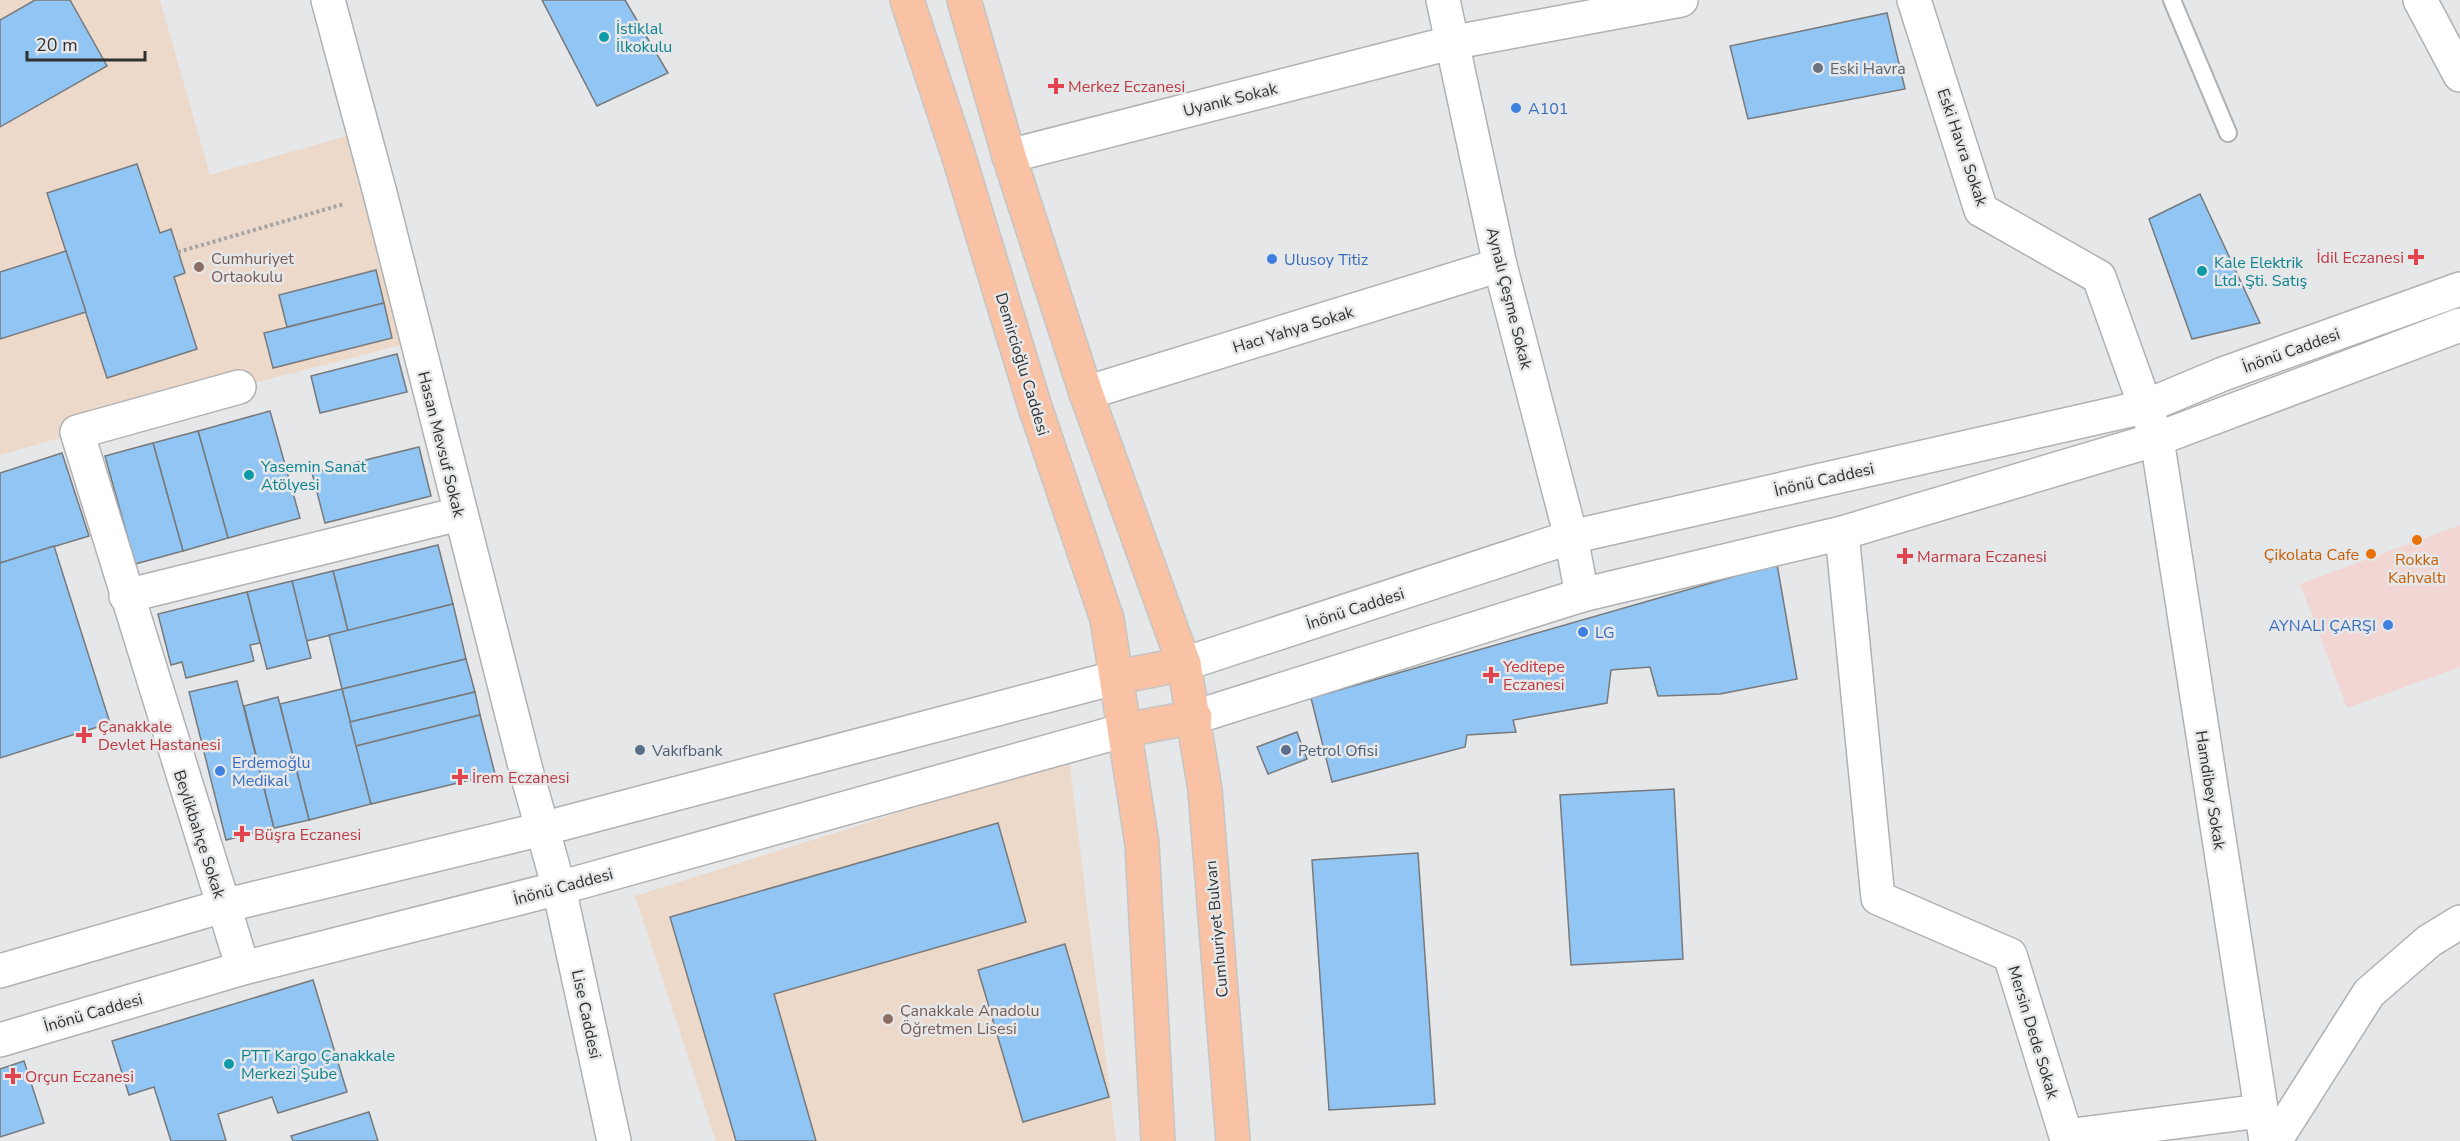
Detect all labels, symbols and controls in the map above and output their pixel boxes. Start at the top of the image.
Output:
place label: İstiklal İlkokulu [616,18,672,58]
scale bar [27,24,146,62]
marker: İstiklal İlkokulu [597,30,611,44]
text: 20 m [36,33,78,57]
place label: Eski Havra [1830,58,1906,80]
marker: Eski Havra [1811,61,1825,75]
place label: Merkez Eczanesi [1068,76,1185,98]
street label: Uyanık Sokak [1181,77,1281,122]
marker: Merkez Eczanesi [1049,79,1063,93]
street label: Eski Havra Sokak [1932,86,1993,210]
place label: A101 [1528,98,1568,120]
marker: A101 [1509,101,1523,115]
street label: Aynalı Çeşme Sokak [1481,225,1538,372]
place label: İdil Eczanesi [2317,247,2404,269]
place label: Cumhuriyet Ortaokulu [211,248,294,288]
place label: Ulusoy Titiz [1284,249,1368,271]
marker: İdil Eczanesi [2409,250,2423,264]
marker: Ulusoy Titiz [1265,252,1279,266]
place label: Kale Elektrik Ltd. Şti. Satış [2214,252,2307,292]
marker: Cumhuriyet Ortaokulu [192,260,206,274]
marker: Kale Elektrik Ltd. Şti. Satış [2195,264,2209,278]
street label: Demircioğlu Caddesi [990,290,1054,438]
street label: Hacı Yahya Sokak [1230,301,1357,359]
street label: İnönü Caddesi [2240,323,2343,379]
street label: Hasan Mevsuf Sokak [412,369,470,520]
place label: Yasemin Sanat Atölyesi [260,456,366,496]
street label: İnönü Caddesi [1772,458,1876,502]
marker: Yasemin Sanat Atölyesi [242,468,256,482]
marker: Rokka Kahvaltı [2410,533,2424,547]
place label: Çikolata Cafe [2264,544,2359,566]
place label: Marmara Eczanesi [1917,546,2047,568]
marker: Çikolata Cafe [2364,547,2378,561]
marker: Marmara Eczanesi [1898,549,1912,563]
place label: Rokka Kahvaltı [2388,549,2446,589]
street label: İnönü Caddesi [1303,583,1407,635]
place label: AYNALI ÇARŞI [2268,615,2376,637]
marker: AYNALI ÇARŞI [2381,618,2395,632]
place label: LG [1595,622,1615,644]
marker: LG [1576,625,1590,639]
place label: Yeditepe Eczanesi [1502,656,1565,696]
marker: Yeditepe Eczanesi [1484,668,1498,682]
place label: Çanakkale Devlet Hastanesi [98,716,221,756]
marker: Çanakkale Devlet Hastanesi [75,726,93,744]
street label: Hamdibey Sokak [2190,729,2230,852]
place label: Vakıfbank [651,740,724,762]
place label: Petrol Ofisi [1298,740,1378,762]
marker: Vakıfbank [633,743,647,757]
marker: Petrol Ofisi [1279,743,1293,757]
place label: Erdemoğlu Medikal [232,752,310,792]
marker: Erdemoğlu Medikal [213,764,227,778]
street label: Beylikbahçe Sokak [168,767,230,902]
place label: İrem Eczanesi [472,767,570,789]
marker: İrem Eczanesi [453,770,467,784]
place label: Büşra Eczanesi [254,824,361,846]
marker: Büşra Eczanesi [235,827,249,841]
street label: Cumhuriyet Bulvarı [1200,859,1234,998]
street label: İnönü Caddesi [511,863,615,911]
street label: Mersin Dede Sokak [2002,963,2064,1102]
street label: Lise Caddesi [566,968,606,1061]
street label: İnönü Caddesi [41,988,145,1038]
place label: Çanakkale Anadolu Öğretmen Lisesi [900,1000,1039,1040]
marker: Çanakkale Anadolu Öğretmen Lisesi [881,1012,895,1026]
place label: PTT Kargo Çanakkale Merkezi Şube [241,1045,395,1085]
marker: PTT Kargo Çanakkale Merkezi Şube [222,1057,236,1071]
place label: Orçun Eczanesi [25,1066,134,1088]
marker: Orçun Eczanesi [6,1069,20,1083]

